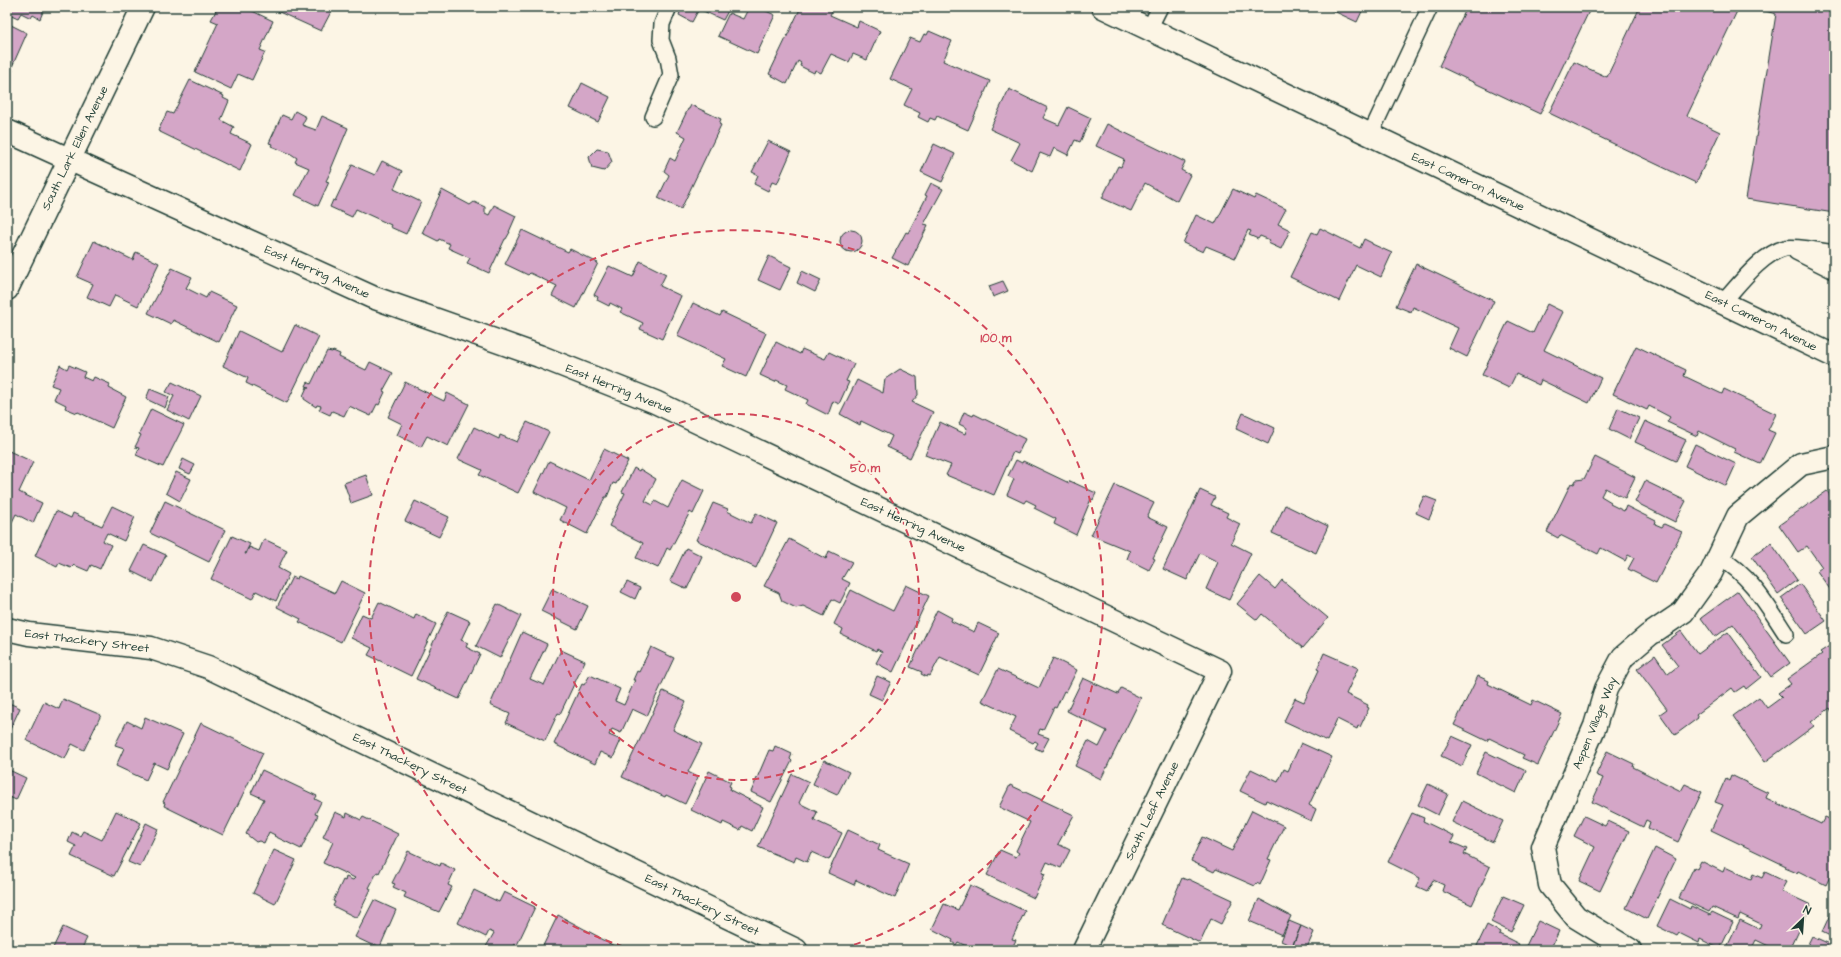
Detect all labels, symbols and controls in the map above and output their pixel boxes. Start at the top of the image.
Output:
street label: South Lark Ellen Avenue [37,82,113,213]
street label: East Cameron Avenue [1409,148,1528,216]
street label: East Herring Avenue [261,241,373,304]
street label: East Cameron Avenue [1702,287,1820,356]
text: 100 m [981,330,1012,347]
street label: East Herring Avenue [563,360,675,419]
text: 50 m [850,460,881,477]
street label: East Herring Avenue [857,493,969,558]
centre of rings [729,590,743,604]
street label: East Thackery Street [24,625,150,658]
street label: Aspen Village Way [1569,674,1622,772]
street label: East Thackery Street [350,729,470,800]
street label: South Leaf Avenue [1121,758,1184,863]
street label: East Thackery Street [642,870,762,941]
north arrow [1783,899,1823,939]
text: N [1801,902,1813,919]

